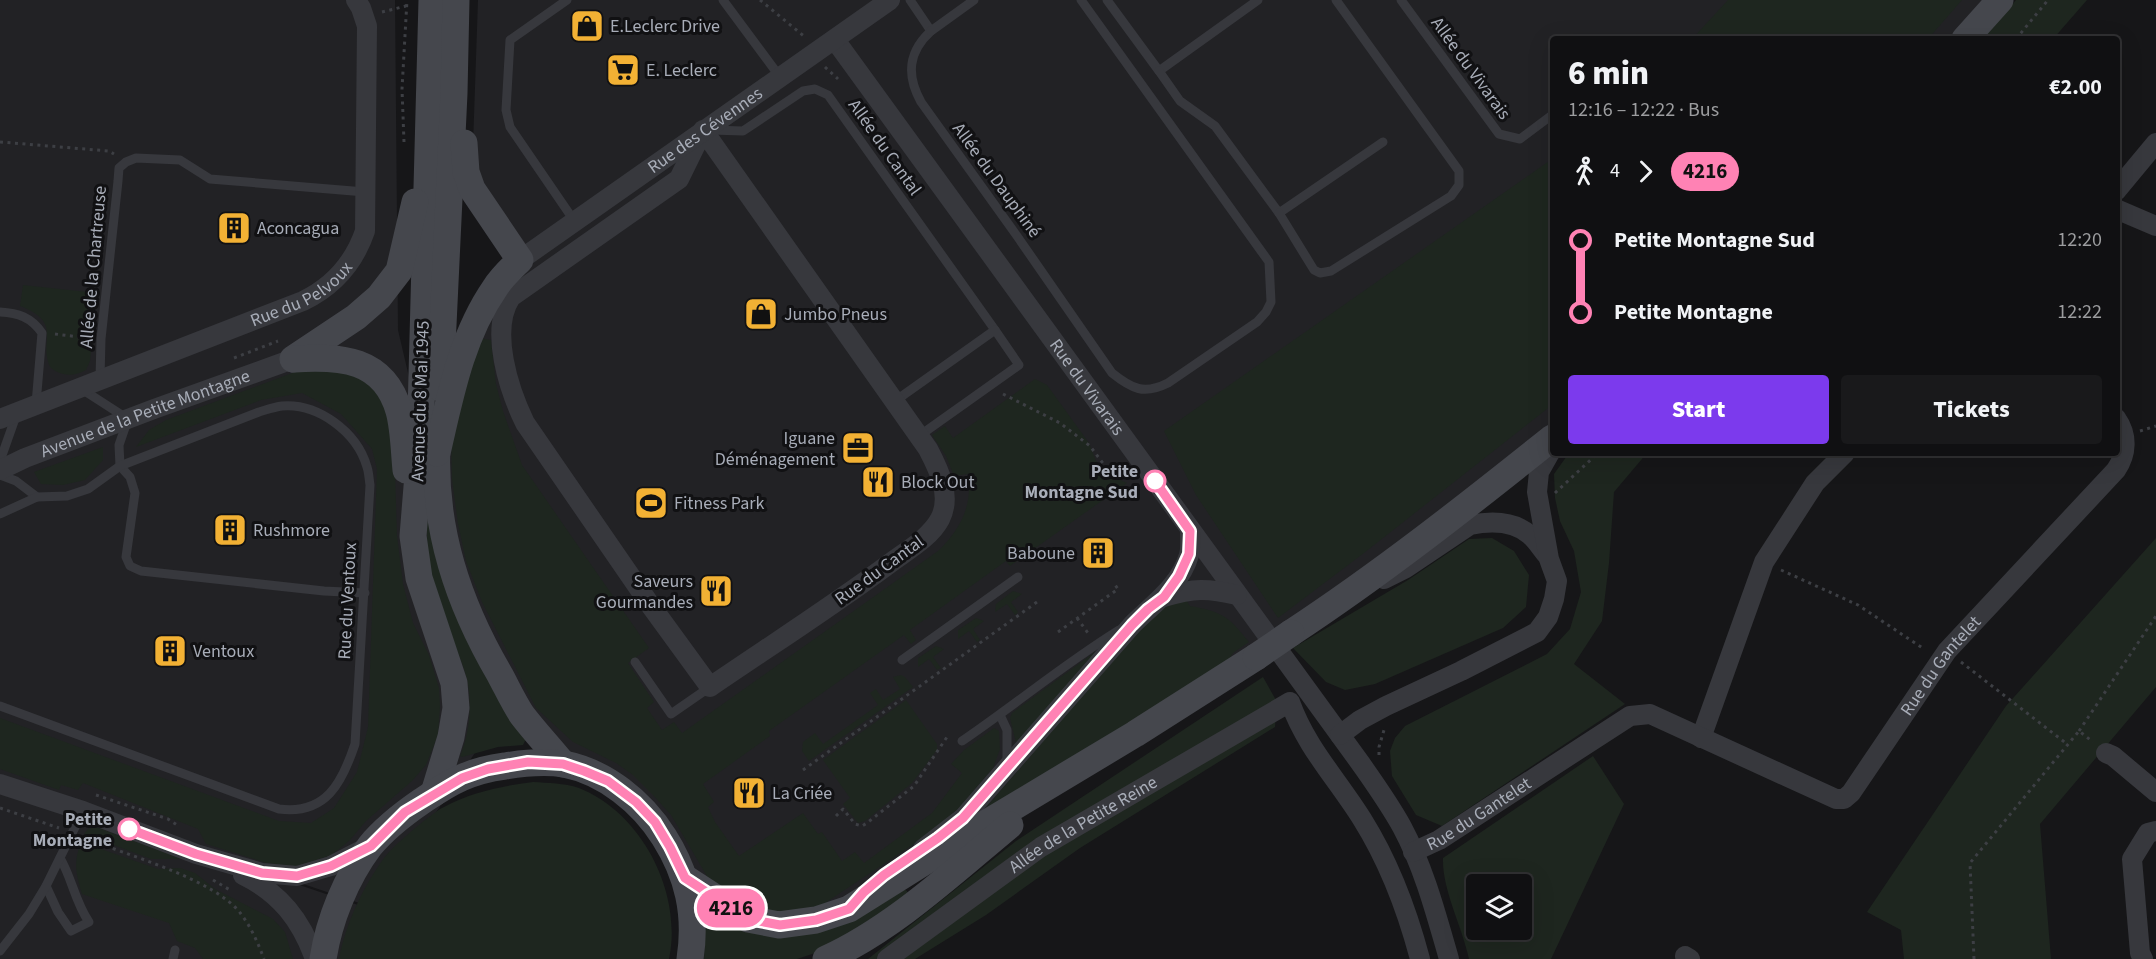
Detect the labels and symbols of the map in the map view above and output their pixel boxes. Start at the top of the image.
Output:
shop icon: E.Leclerc Drive [569,8,605,44]
street label: Allée du Vivarais [1425,12,1516,125]
place label: E.Leclerc Drive [610,14,720,39]
supermarket icon: E. Leclerc [605,52,641,88]
place label: E. Leclerc [646,58,717,83]
street label: Rue des Cévennes [643,81,768,180]
street label: Allée du Cantal [842,94,927,200]
street label: Allée du Dauphiné [946,118,1047,243]
street label: Allée de la Chartreuse [74,185,113,349]
building icon: Aconcagua [216,210,252,246]
place label: Aconcagua [257,216,339,241]
street label: Rue du Pelvoux [247,256,359,333]
shop icon: Jumbo Pneus [743,296,779,332]
place label: Jumbo Pneus [784,302,887,327]
street label: Avenue du 8 Mai 1945 [405,320,436,482]
street label: Rue du Vivarais [1043,334,1130,441]
street label: Avenue de la Petite Montagne [37,363,254,464]
place label: Iguane Déménagement [715,426,835,472]
office icon: Iguane Déménagement [840,430,876,466]
place label: Petite Montagne Sud [1025,459,1138,505]
restaurant icon: Block Out [860,464,896,500]
place label: Block Out [901,470,974,495]
marker: Petite Montagne Sud [1144,470,1166,492]
sports icon: Fitness Park [633,485,669,521]
place label: Fitness Park [674,491,765,516]
building icon: Rushmore [212,512,248,548]
place label: Rushmore [253,518,330,543]
street label: Rue du Cantal [830,530,929,611]
building icon: Baboune [1080,535,1116,571]
place label: Baboune [1007,541,1075,566]
street label: Rue du Ventoux [332,542,363,660]
place label: Saveurs Gourmandes [596,569,693,615]
restaurant icon: Saveurs Gourmandes [698,573,734,609]
street label: Rue du Gantelet [1895,610,1987,721]
building icon: Ventoux [152,633,188,669]
place label: Ventoux [193,639,254,664]
street label: Allée de la Petite Reine [1004,770,1162,880]
street label: Rue du Gantelet [1422,771,1536,857]
restaurant icon: La Criée [731,775,767,811]
place label: La Criée [772,781,832,806]
place label: Petite Montagne [33,807,112,853]
marker: Petite Montagne [118,818,140,840]
line badge: 4216 [689,888,773,928]

